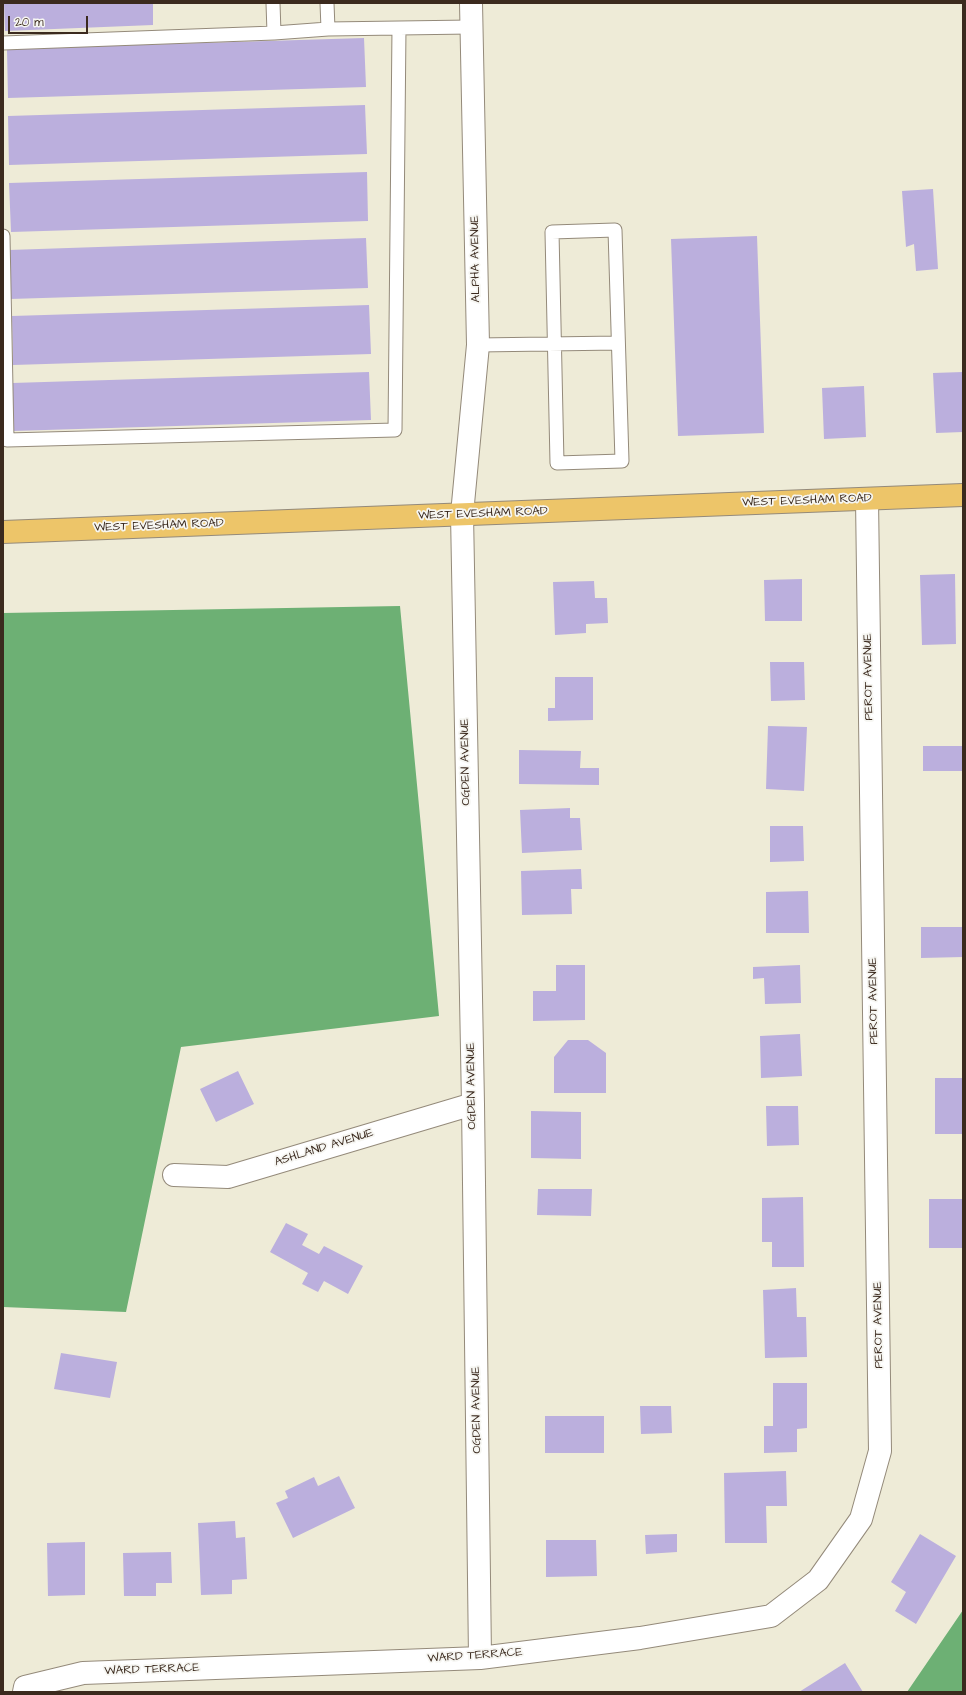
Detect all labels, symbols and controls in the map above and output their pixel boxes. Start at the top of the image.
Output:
scale bar [10,8,90,34]
text: 20 m [15,14,44,31]
street label: ALPHA AVENUE [468,215,484,303]
street label: WEST EVESHAM ROAD [742,492,872,510]
street label: WEST EVESHAM ROAD [418,505,548,523]
street label: WEST EVESHAM ROAD [94,517,224,535]
street label: PEROT AVENUE [861,633,877,721]
street label: OGDEN AVENUE [458,718,474,806]
street label: PEROT AVENUE [866,957,882,1045]
street label: OGDEN AVENUE [464,1042,480,1130]
street label: ASHLAND AVENUE [273,1126,375,1170]
street label: PEROT AVENUE [871,1281,887,1369]
street label: OGDEN AVENUE [469,1366,485,1454]
street label: WARD TERRACE [427,1646,523,1666]
street label: WARD TERRACE [104,1661,200,1679]

